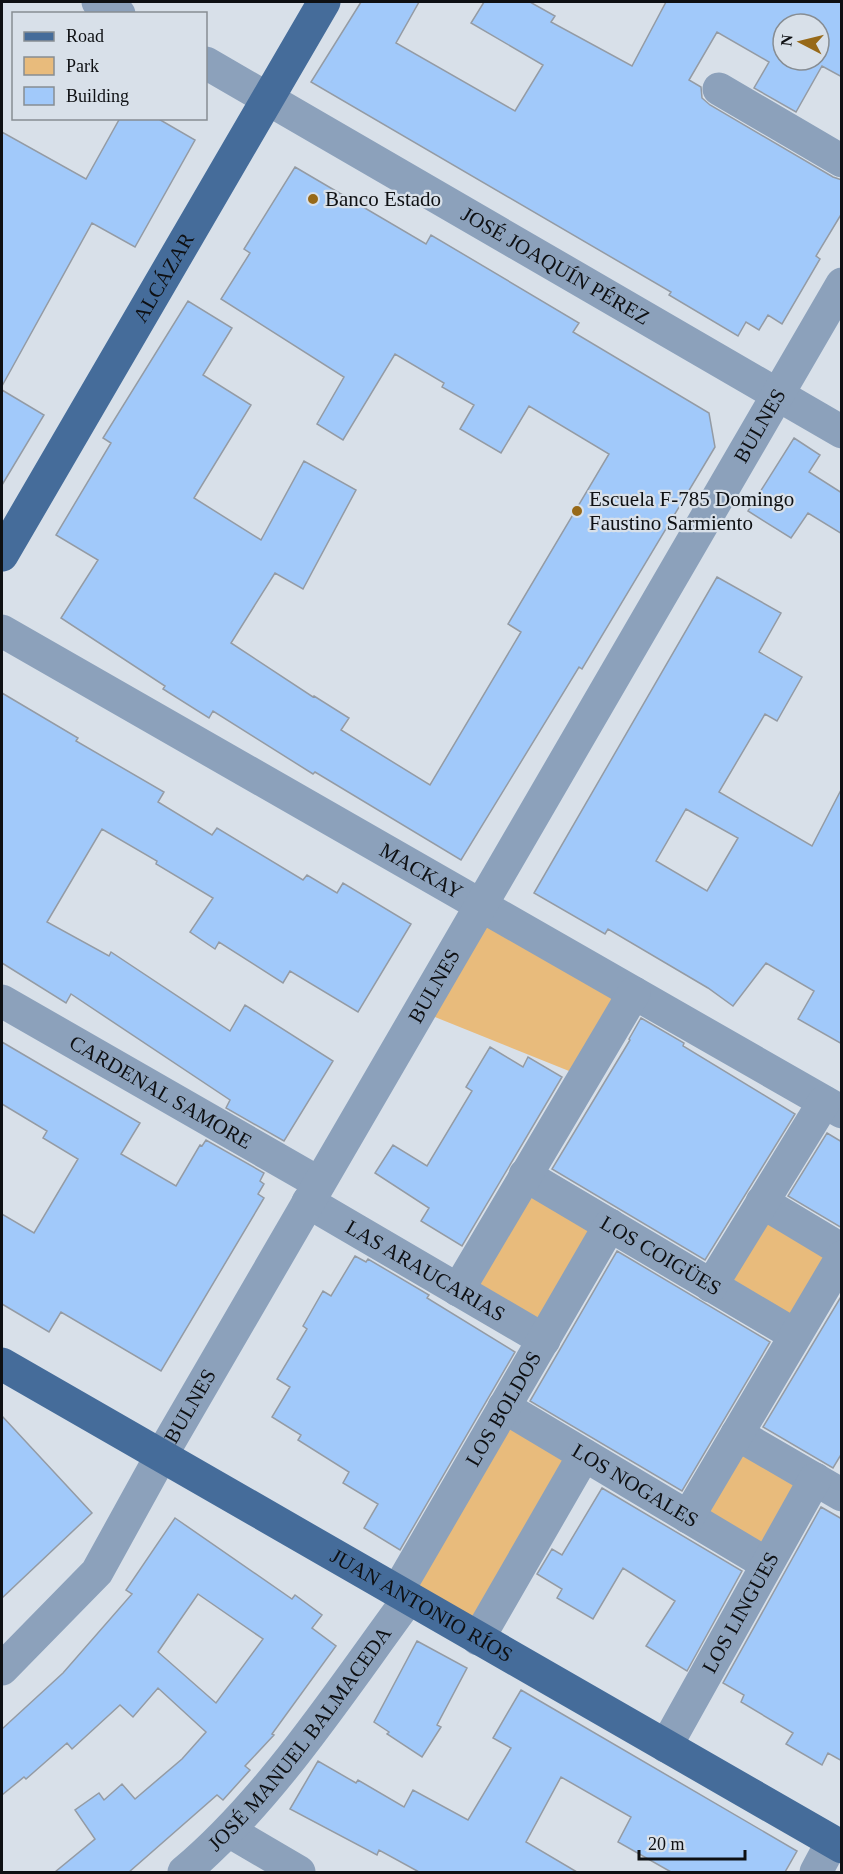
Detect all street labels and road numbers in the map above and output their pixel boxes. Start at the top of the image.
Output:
street label: JOSÉ JOAQUÍN PÉREZ [457,202,654,330]
street label: ALCÁZAR [128,229,199,327]
street label: BULNES [729,384,791,467]
street label: MACKAY [375,838,467,904]
street label: BULNES [403,945,465,1027]
street label: CARDENAL SAMORE [65,1030,256,1154]
street label: LOS COIGÜES [596,1211,726,1301]
street label: LAS ARAUCARIAS [341,1215,509,1327]
street label: LOS BOLDOS [461,1347,546,1470]
street label: BULNES [159,1365,221,1447]
street label: LOS NOGALES [568,1438,703,1532]
street label: JUAN ANTONIO RÍOS [326,1543,517,1667]
street label: LOS LINGUES [697,1548,784,1677]
street label: JOSÉ MANUEL BALMACEDA [203,1621,397,1856]

